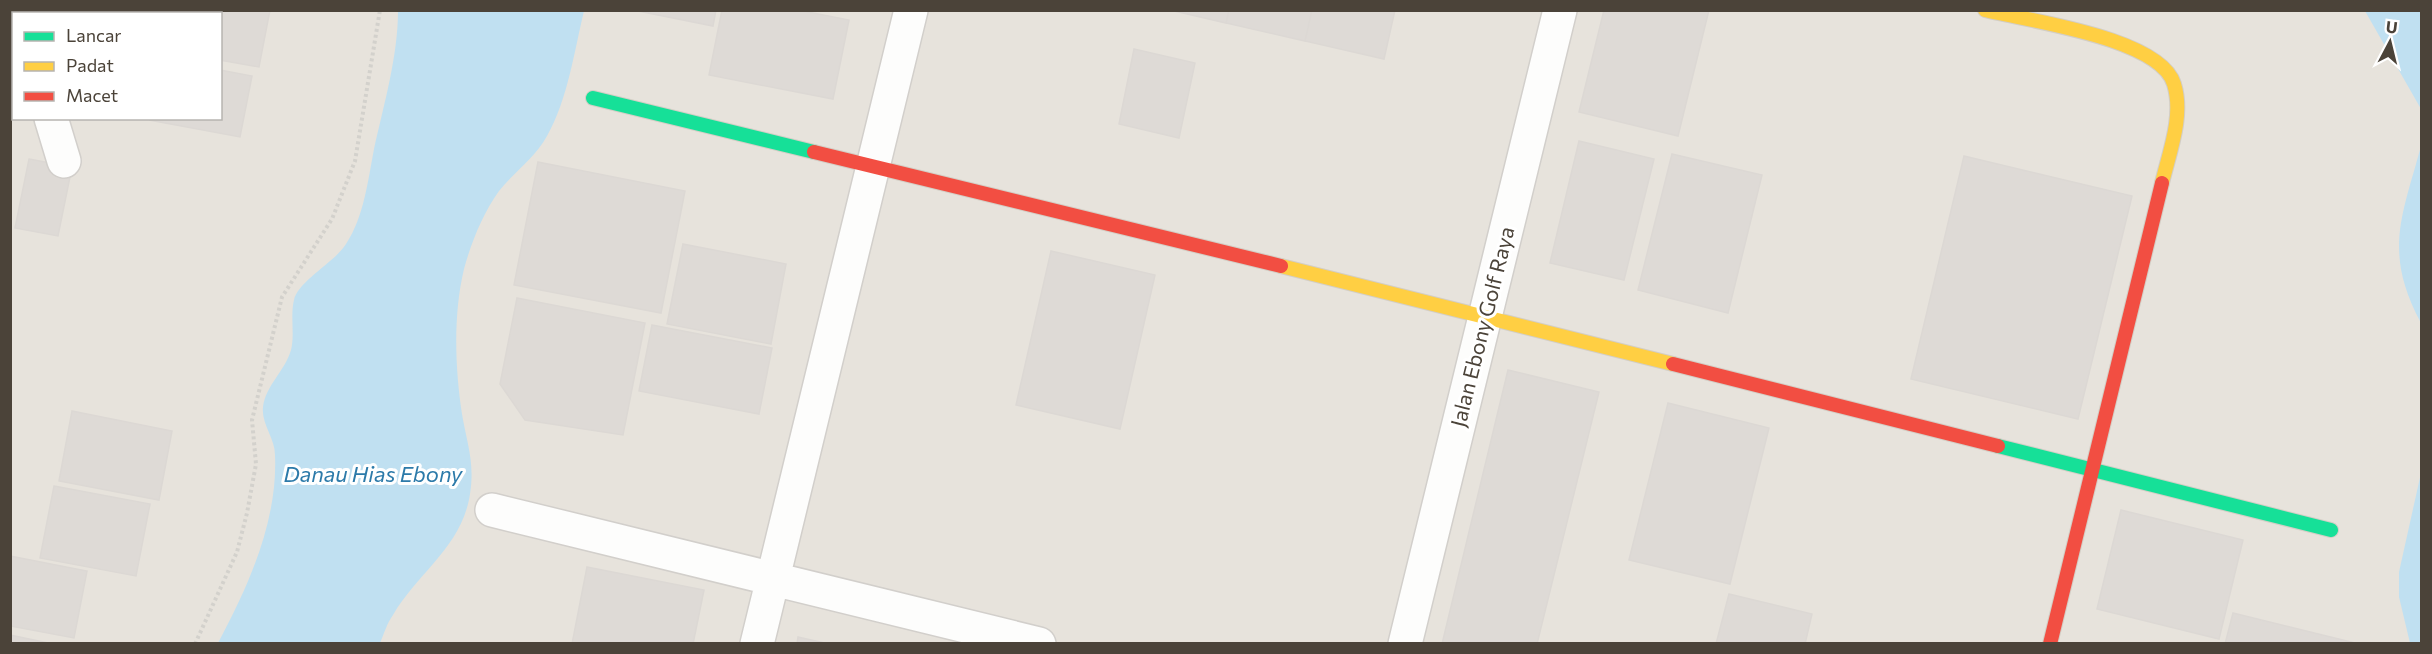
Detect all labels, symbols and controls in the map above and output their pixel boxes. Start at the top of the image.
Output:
legend [12,12,222,120]
north arrow [2360,12,2420,72]
text: U [2385,16,2399,37]
text: Lancar [66,24,122,46]
text: Padat [66,54,114,76]
text: Macet [66,84,118,106]
street label: Jalan Ebony Golf Raya [1445,224,1519,429]
water label: Danau Hias Ebony [284,460,463,487]

